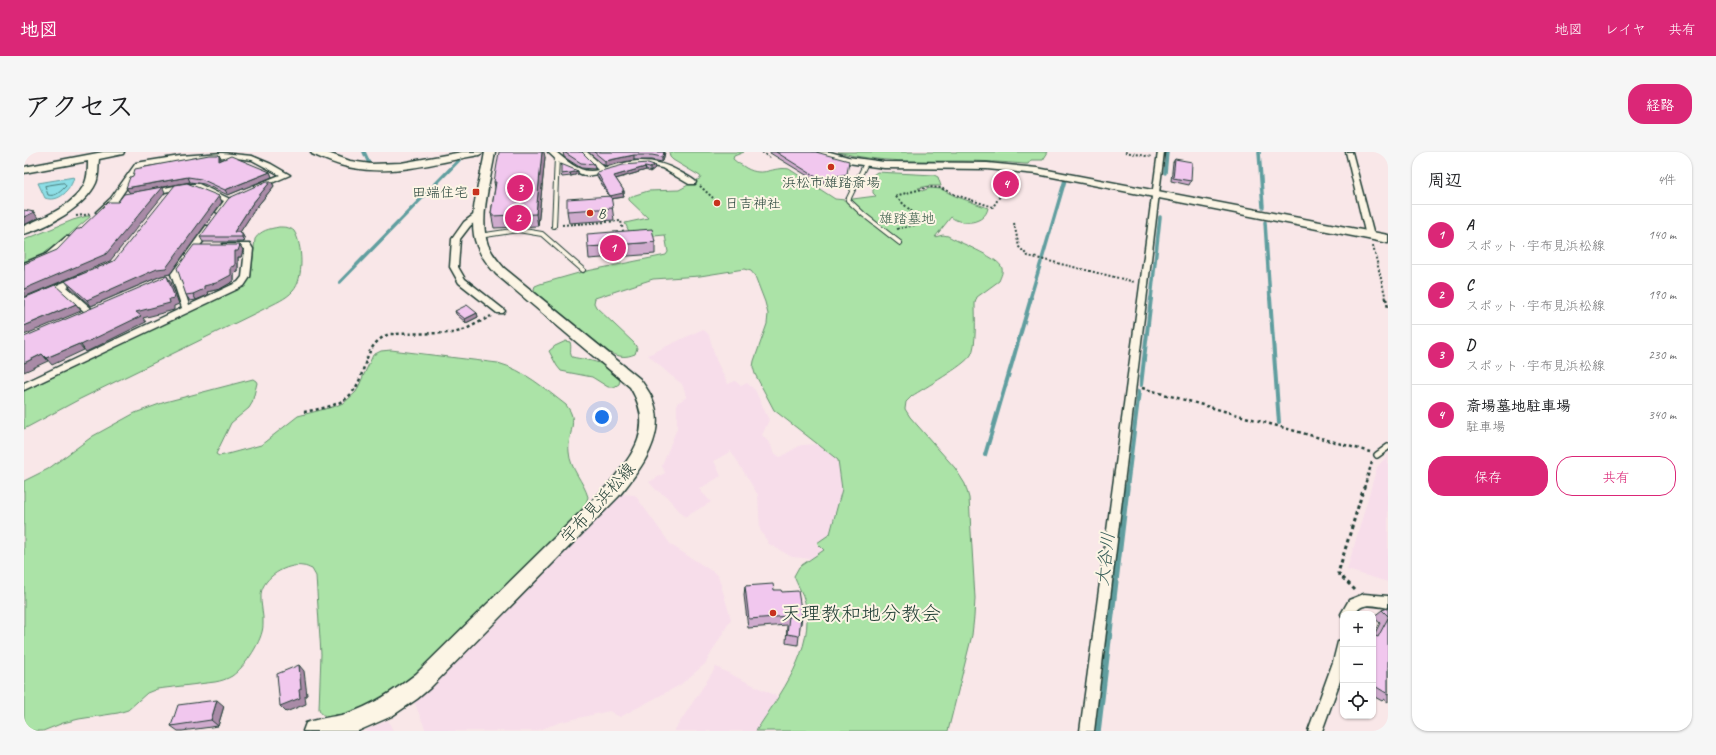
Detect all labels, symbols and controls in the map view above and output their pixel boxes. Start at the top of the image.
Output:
text: 地図 [20,18,58,42]
text: 地図 [1555,21,1583,38]
text: レイヤ [1605,21,1646,38]
text: 共有 [1668,21,1696,38]
button: 経路 [1628,84,1692,124]
text: アクセス [24,89,134,124]
marker: 浜松市雄踏斎場 [826,162,836,172]
pin: 4 [993,169,1019,199]
text: 周辺 [1428,170,1462,191]
text: 4件 [1657,172,1676,188]
pin: 3 [507,173,533,203]
place label: 浜松市雄踏斎場 [782,174,880,191]
place label: 田端住宅 [412,184,468,201]
marker: 田端住宅 [471,187,481,197]
place label: 日吉神社 [725,195,781,212]
marker: 日吉神社 [712,198,722,208]
pin: 2 [505,203,531,233]
place label: B [598,205,607,222]
marker: B [585,208,595,218]
park label: 雄踏墓地 [879,210,935,227]
text: A [1466,216,1474,235]
text: 1 [1438,227,1444,243]
text: 140 m [1648,227,1676,243]
pin: 1 [600,233,626,263]
text: スポット · 宇布見浜松線 [1466,238,1605,254]
text: C [1466,276,1473,295]
text: 2 [1438,287,1444,303]
text: 190 m [1648,287,1676,303]
text: スポット · 宇布見浜松線 [1466,298,1605,314]
text: D [1466,336,1475,355]
text: 3 [1438,347,1444,363]
text: 230 m [1648,347,1676,363]
text: スポット · 宇布見浜松線 [1466,358,1605,374]
text: 斎場墓地駐車場 [1466,397,1571,416]
your location [592,407,612,427]
text: 4 [1438,407,1444,423]
text: 340 m [1648,407,1676,423]
text: 駐車場 [1466,419,1505,435]
button: 保存 [1428,456,1548,496]
button: 共有 [1556,456,1676,496]
street label: 宇布見浜松線 [556,458,640,548]
water label: 大谷川 [1091,531,1119,587]
place label: 天理教和地分教会 [781,601,941,626]
marker: 天理教和地分教会 [768,608,778,618]
map controls [1340,611,1376,719]
button: + [1340,611,1376,647]
button: − [1340,647,1376,683]
button: locate [1340,683,1376,719]

